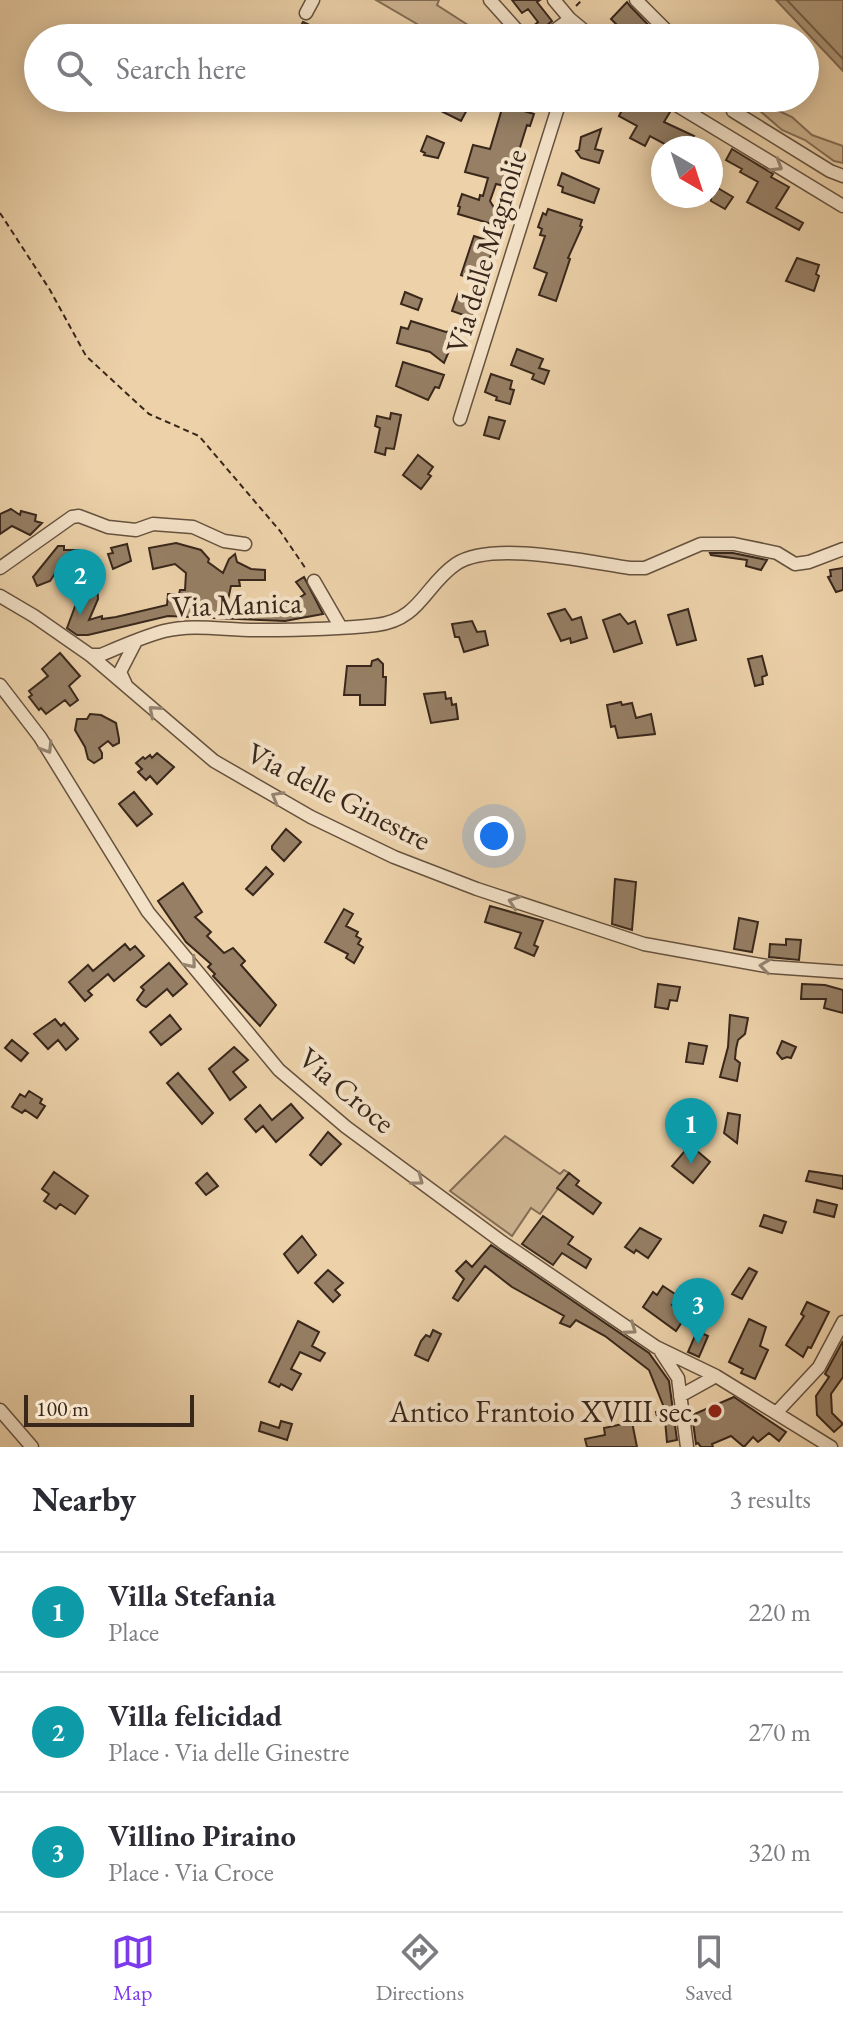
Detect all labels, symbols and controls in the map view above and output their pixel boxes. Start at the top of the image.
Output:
search box [24,24,819,112]
icon: search [52,46,96,90]
text: Search here [116,49,246,88]
north arrow [651,136,723,208]
street label: Via delle Magnolie [436,144,536,358]
one-way arrow [768,156,783,172]
pin: 2 [54,549,106,615]
street label: Via Manica [171,582,303,626]
one-way arrow [149,706,163,721]
street label: Via delle Ginestre [240,733,438,859]
one-way arrow [37,739,52,753]
one-way arrow [271,791,286,807]
your location [474,816,514,856]
one-way arrow [508,895,522,911]
one-way arrow [181,954,196,968]
one-way arrow [759,958,772,975]
street label: Via Croce [291,1038,403,1142]
pin: 1 [665,1098,717,1164]
one-way arrow [409,1171,424,1185]
pin: 3 [672,1278,724,1344]
one-way arrow [622,1320,636,1335]
scale bar [24,1391,194,1427]
place label: Antico Frantoio XVIII sec. [388,1392,699,1431]
text: 100 m [36,1394,89,1423]
marker: Antico Frantoio XVIII sec. [706,1402,724,1420]
text: Nearby [32,1477,136,1521]
text: 3 results [730,1482,811,1516]
text: Villa Stefania [108,1576,276,1615]
text: 1 [51,1595,65,1629]
text: 220 m [748,1595,811,1629]
text: Place [108,1615,159,1649]
text: Villa felicidad [108,1696,282,1735]
text: 2 [51,1715,65,1749]
text: 270 m [748,1715,811,1749]
text: Place · Via delle Ginestre [108,1735,349,1769]
text: Villino Piraino [108,1816,296,1855]
text: 3 [51,1835,65,1869]
text: 320 m [748,1835,811,1869]
text: Place · Via Croce [108,1855,274,1889]
tab: Map [111,1930,155,2007]
tab: Directions [376,1930,464,2007]
tab: Saved [685,1930,732,2007]

